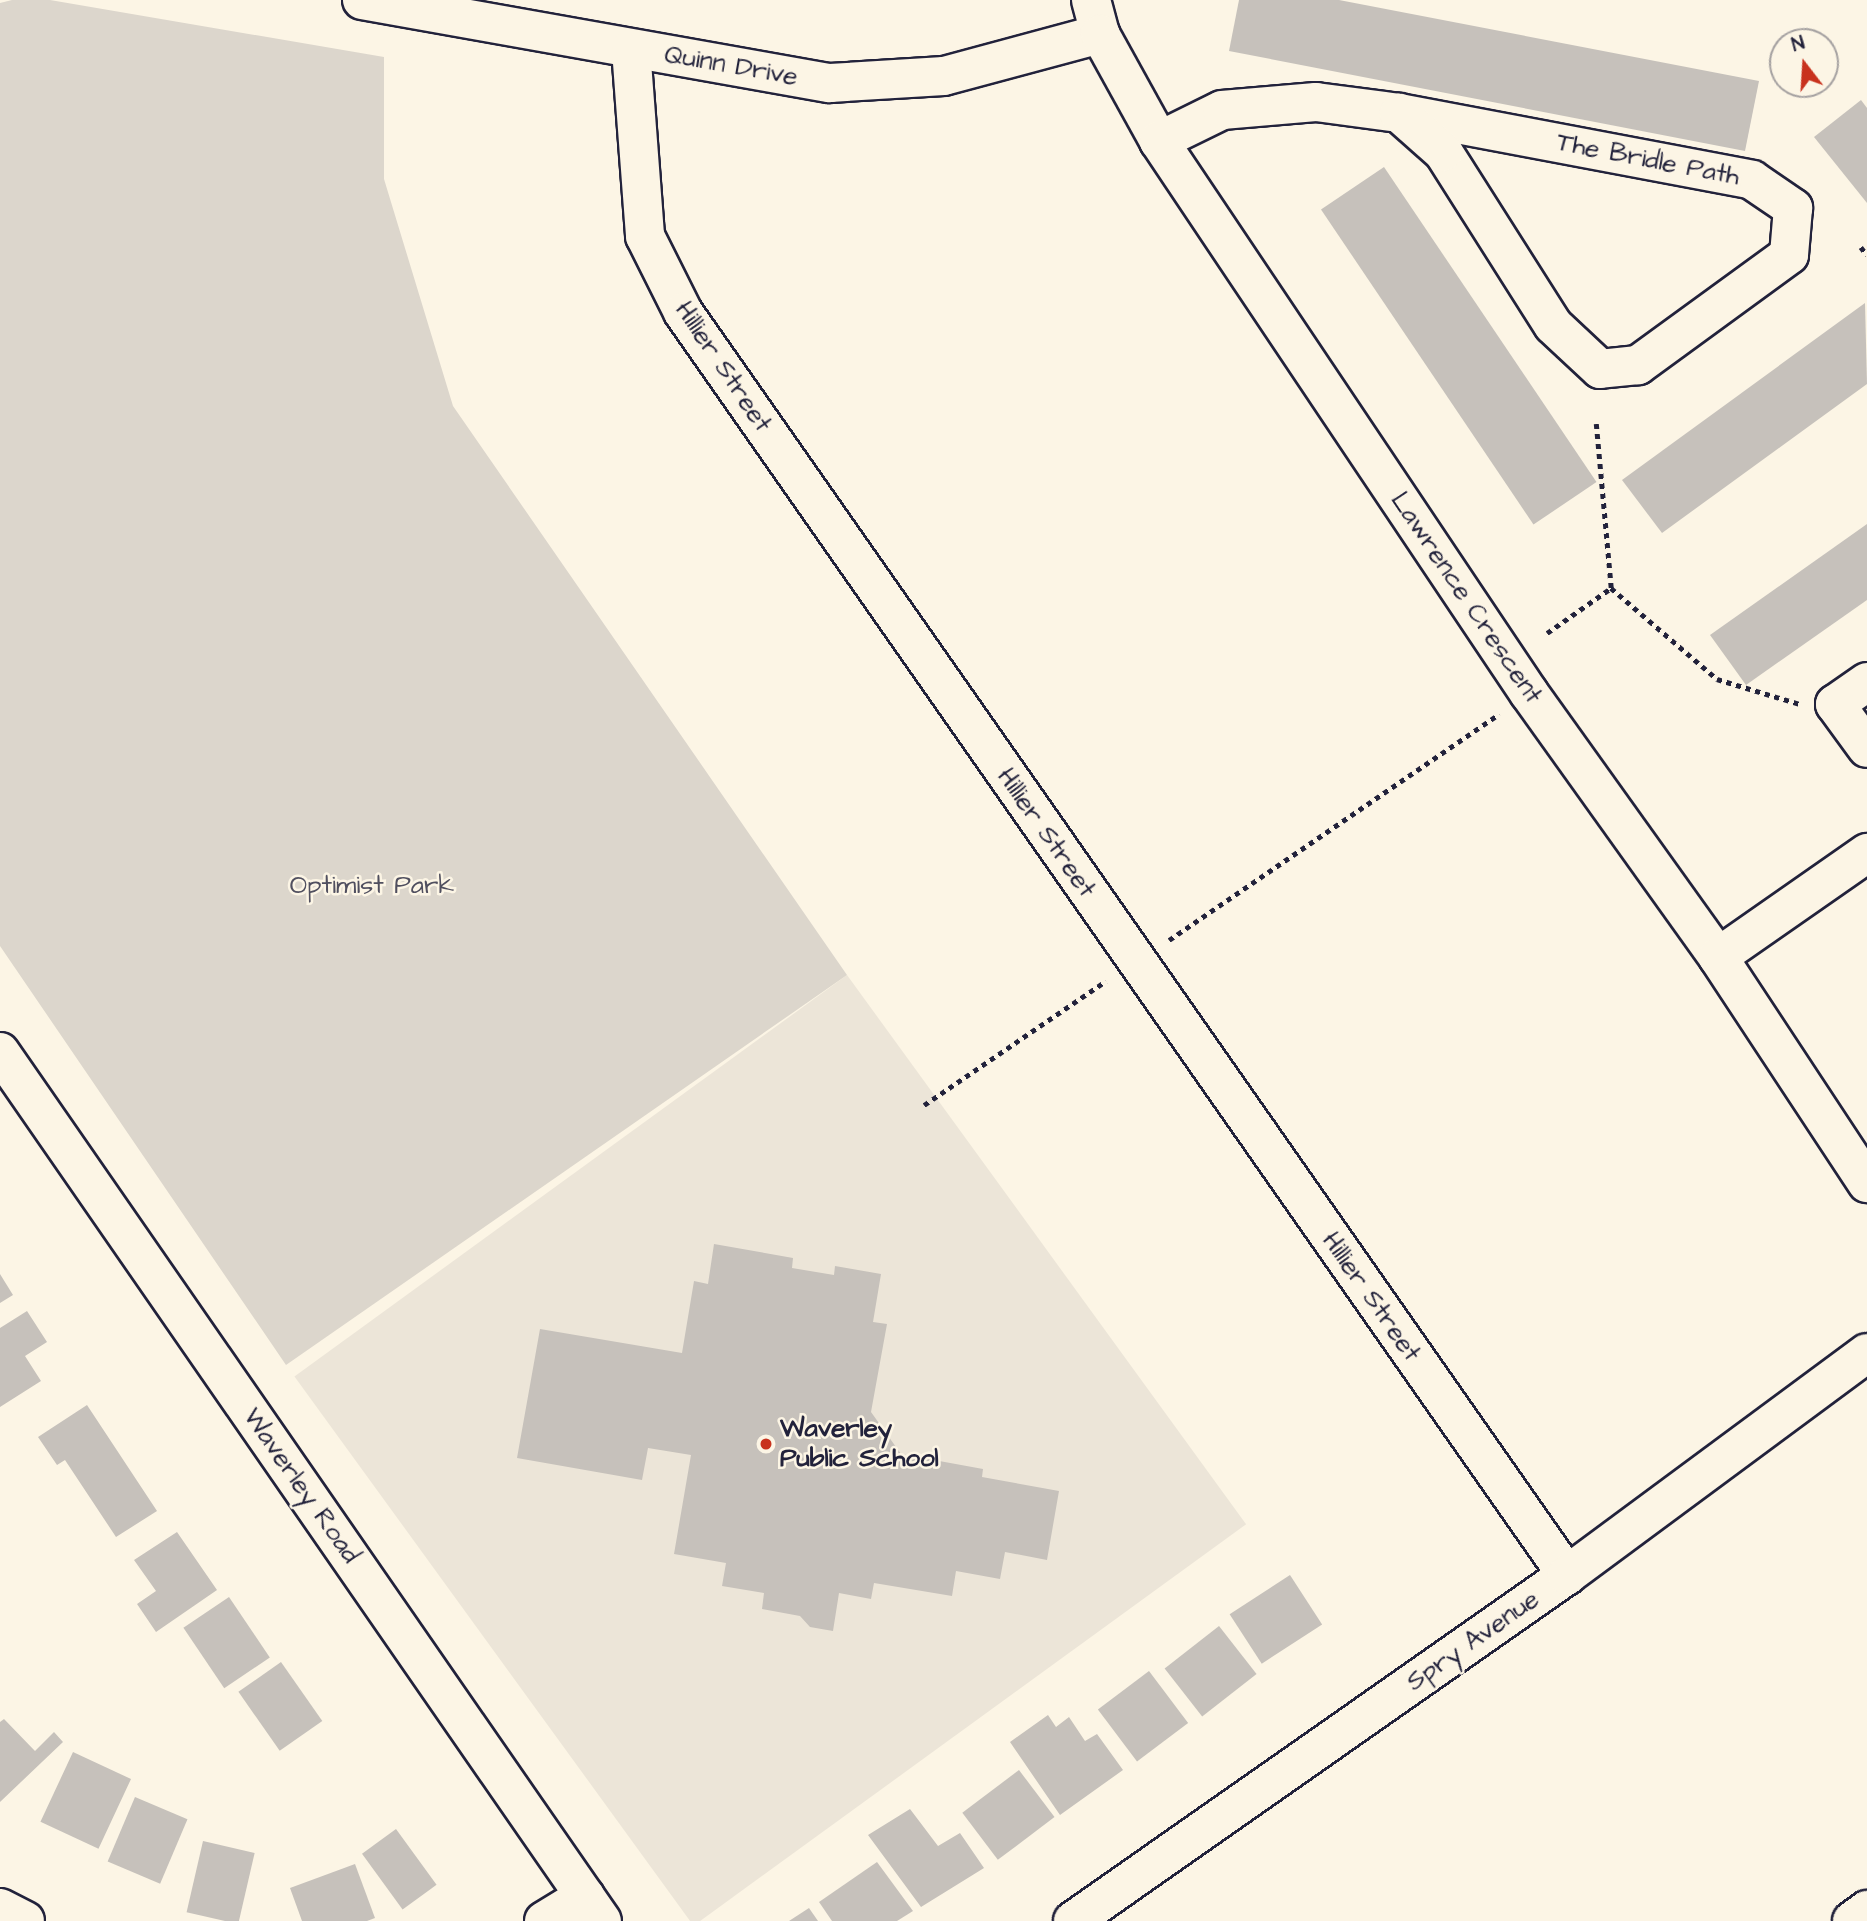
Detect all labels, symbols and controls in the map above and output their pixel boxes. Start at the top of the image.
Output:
north arrow [1769,28,1839,98]
text: N [1789,30,1808,59]
street label: Quinn Drive [662,39,800,93]
street label: The Bridle Path [1554,127,1742,193]
street label: Hillier Street [668,296,778,438]
street label: Lawrence Crescent [1384,486,1548,710]
street label: Hillier Street [990,762,1102,904]
park label: Optimist Park [290,870,454,902]
street label: Hillier Street [1315,1226,1427,1368]
street label: Waverley Road [236,1402,366,1570]
place label: Waverley Public School [780,1413,939,1474]
marker: Waverley Public School [758,1436,774,1452]
street label: Spry Avenue [1401,1584,1545,1698]

